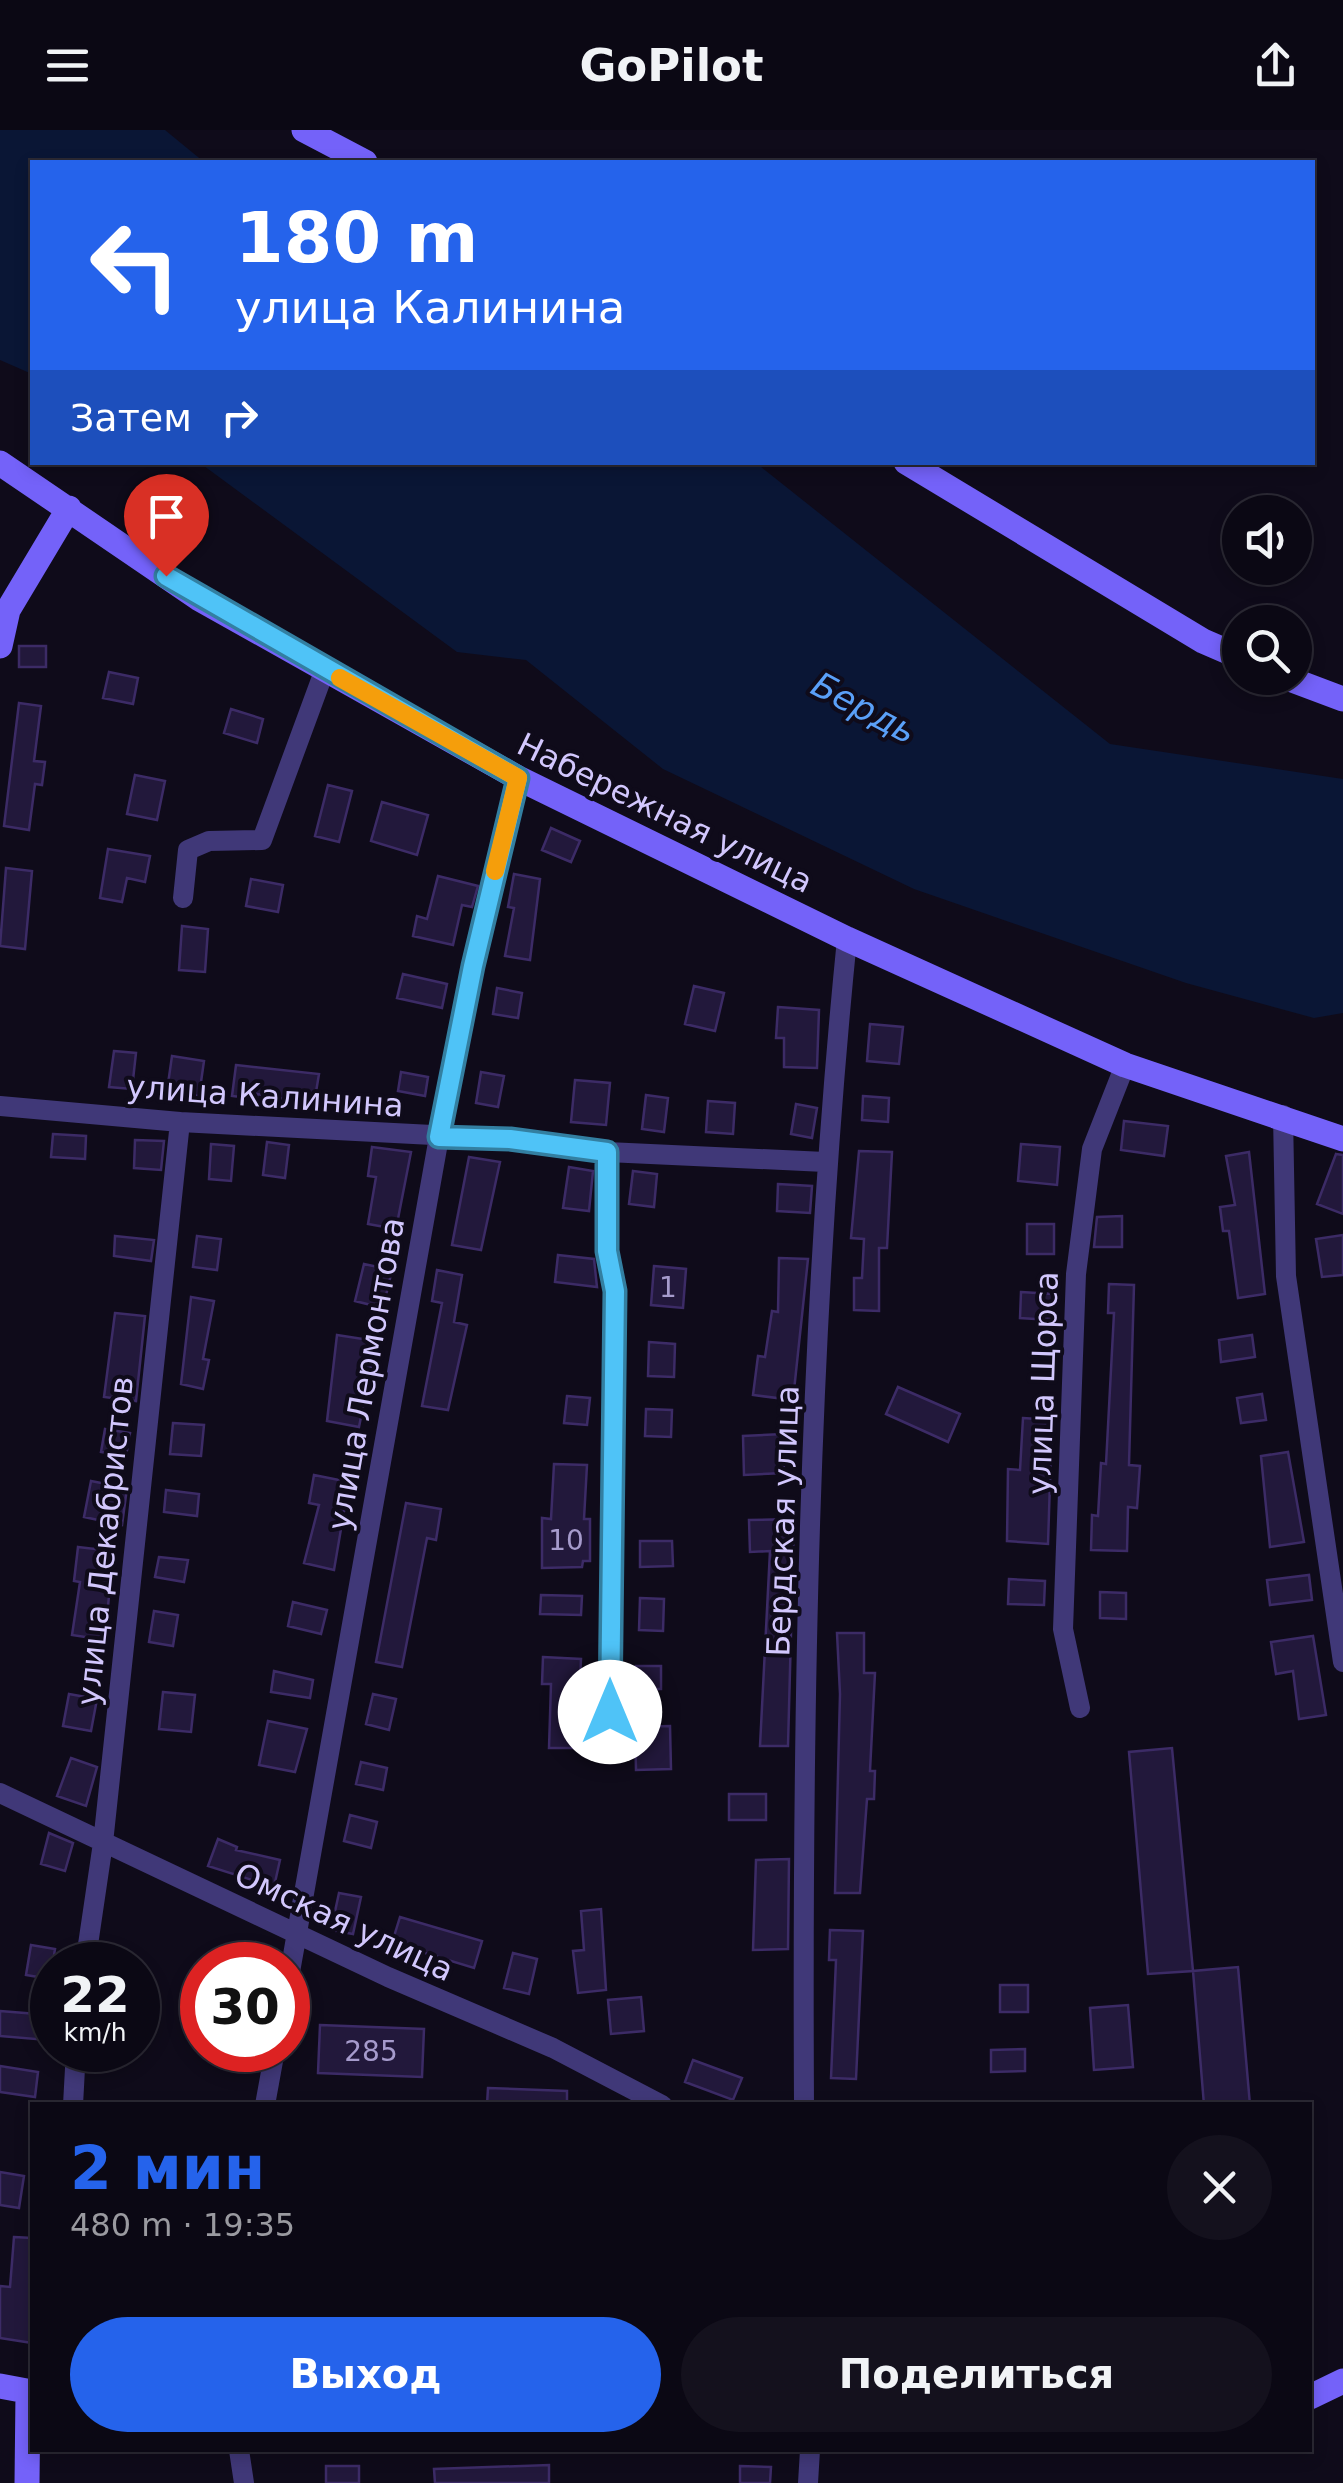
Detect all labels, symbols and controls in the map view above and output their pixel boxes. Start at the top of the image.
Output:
icon: menu [40,38,95,93]
icon: share [1248,38,1303,93]
text: GoPilot [579,39,764,92]
text: 180 m [235,197,478,279]
icon: left [70,200,200,330]
text: улица Калинина [235,281,625,334]
icon: right [212,390,267,445]
text: Затем [70,396,192,440]
pin [124,474,209,577]
icon: arrive [139,489,194,544]
map controls [1222,495,1312,695]
button: sound [1222,495,1312,585]
button: search [1222,605,1312,695]
water label: Бердь [805,664,923,752]
street label: Набережная улица [511,725,819,901]
street label: улица Калинина [125,1067,405,1125]
street label: улица Лермонтова [320,1215,412,1533]
street label: улица Щорса [1020,1270,1066,1496]
house number: 1 [659,1271,677,1304]
street label: улица Декабристов [69,1374,141,1708]
street label: Бердская улица [759,1385,807,1657]
house number: 10 [548,1524,584,1557]
position arrow [558,1660,662,1764]
street label: Омская улица [229,1855,459,1989]
speed limit sign: 30 [180,1942,310,2072]
text: 22 [60,1966,130,2024]
text: km/h [63,2018,127,2047]
house number: 285 [344,2035,398,2068]
text: 2 мин [70,2133,265,2203]
button: close [1167,2135,1272,2240]
text: 480 m · 19:35 [70,2206,295,2244]
button: Выход [70,2317,661,2432]
button: Поделиться [681,2317,1272,2432]

